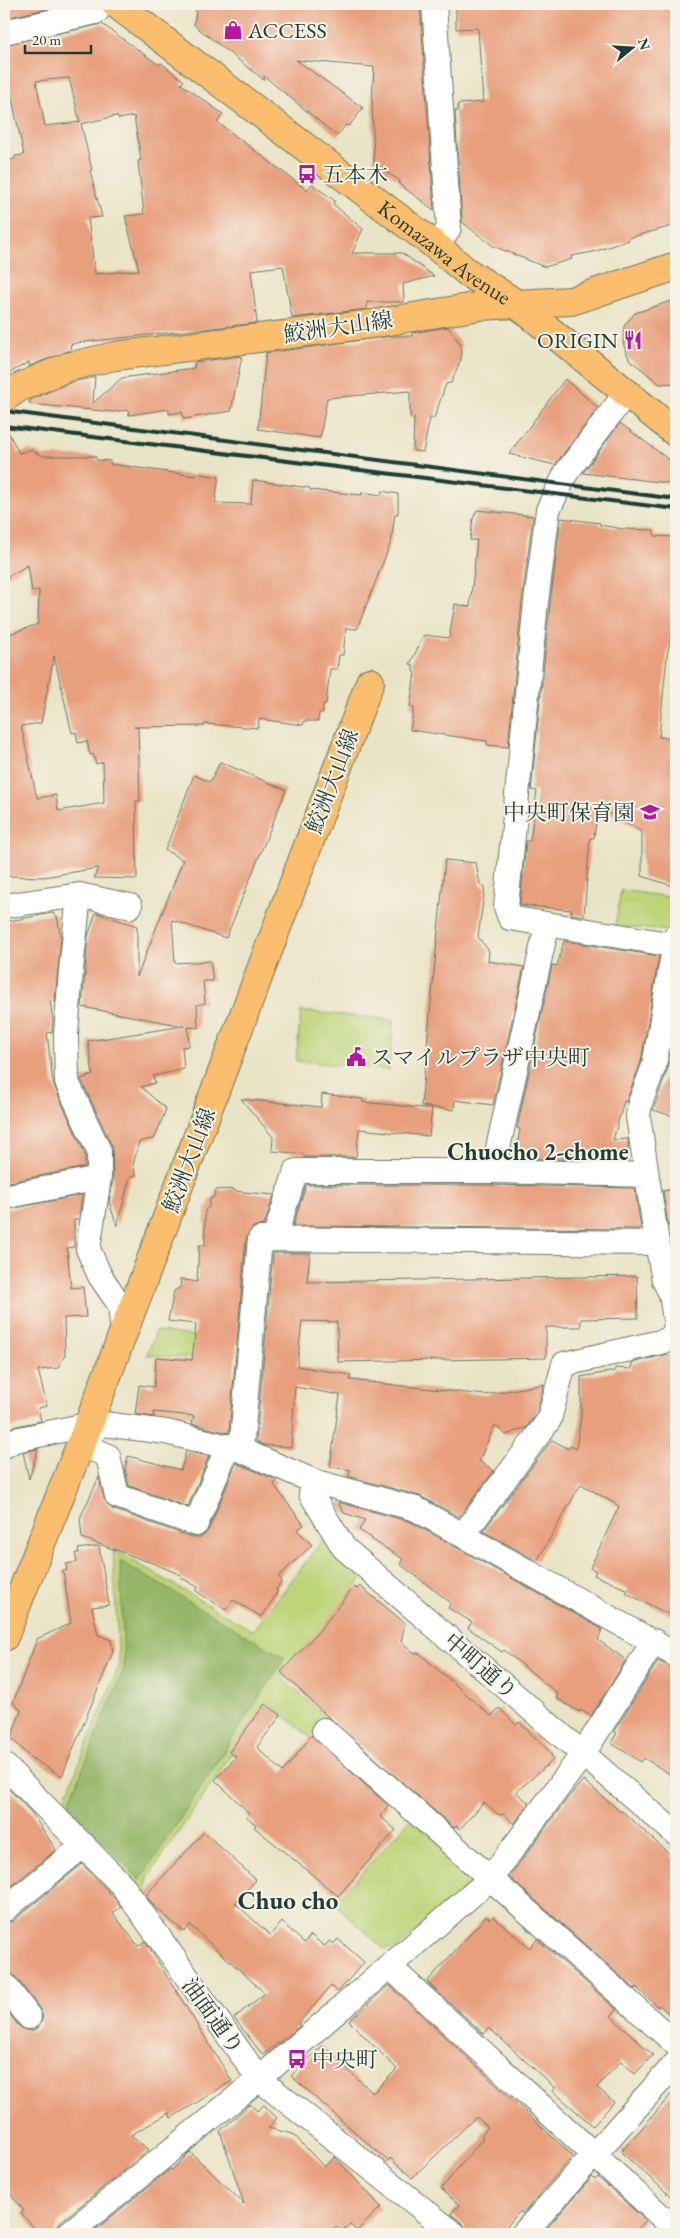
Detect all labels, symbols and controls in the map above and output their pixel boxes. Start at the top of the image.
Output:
place label: ACCESS [247,16,327,45]
shop icon: ACCESS [222,19,244,41]
scale bar [25,22,91,54]
north arrow [608,22,658,72]
text: 20 m [32,30,61,49]
text: N [634,36,655,53]
place label: 五本木 [322,160,388,189]
bus stop icon: 五本木 [296,163,318,185]
street label: Komazawa Avenue [372,193,517,311]
street label: 鮫洲大山線 [282,305,394,349]
place label: ORIGIN [537,326,619,355]
restaurant icon: ORIGIN [622,329,644,351]
street label: 鮫洲大山線 [299,724,365,838]
place label: 中央町保育園 [503,798,635,827]
school or university icon: 中央町保育園 [639,801,661,823]
place label: スマイルプラザ中央町 [371,1043,590,1072]
public building icon: スマイルプラザ中央町 [345,1046,367,1068]
street label: 鮫洲大山線 [156,1103,222,1217]
district label: Chuocho 2-chome [447,1136,629,1167]
street label: 中町通り [438,1626,524,1706]
district label: Chuo cho [238,1884,338,1916]
street label: 油面通り [175,1972,251,2060]
place label: 中央町 [312,2045,378,2074]
bus stop icon: 中央町 [286,2048,308,2070]

